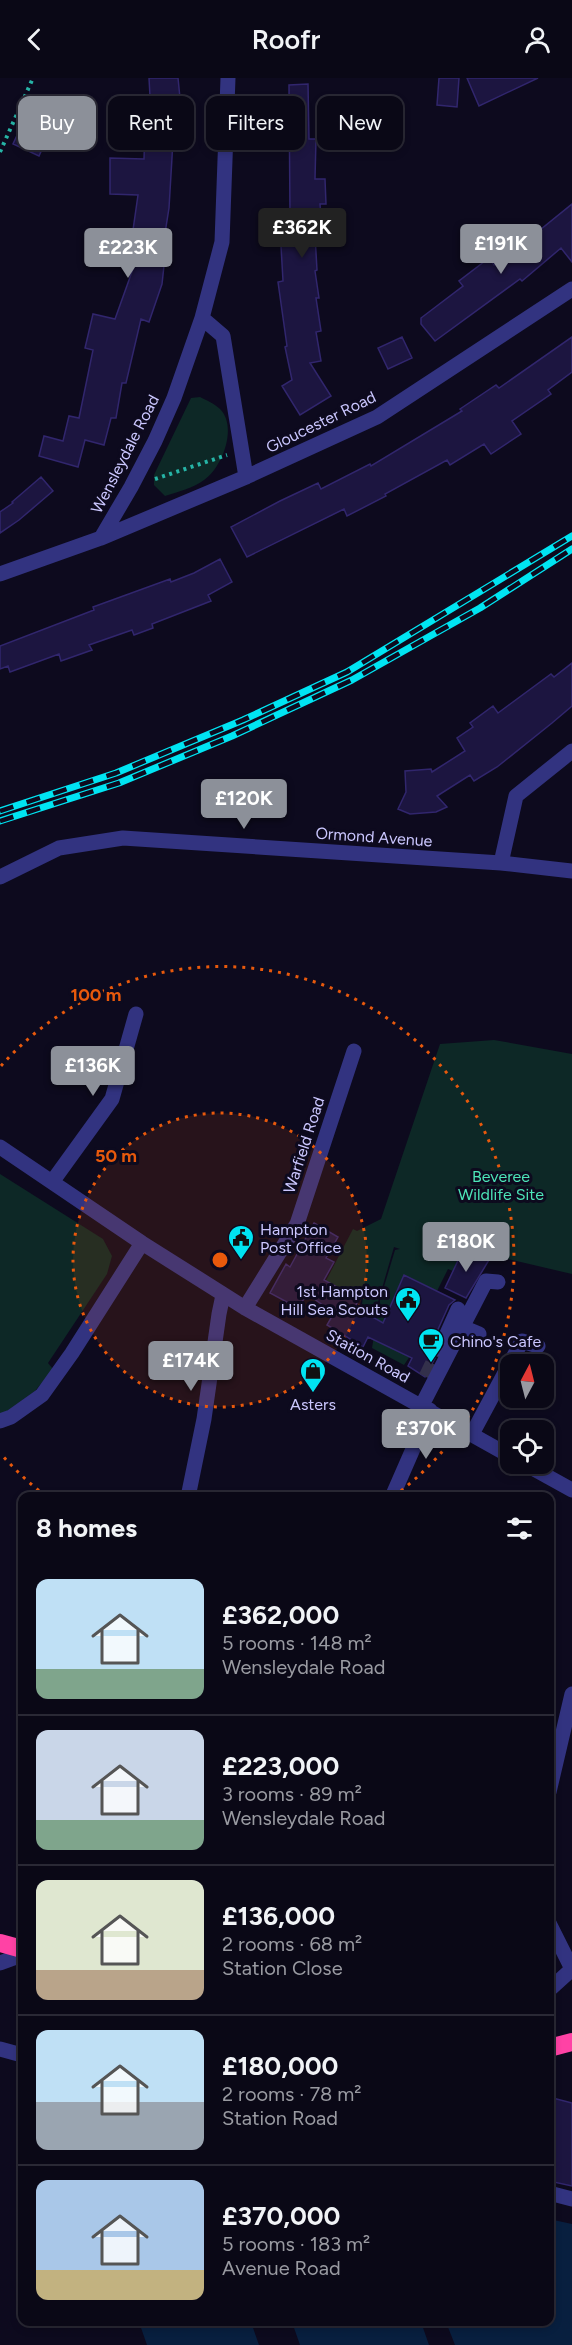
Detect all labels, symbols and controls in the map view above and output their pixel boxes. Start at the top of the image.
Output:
icon: back [18,23,51,56]
text: Roofr [252,23,320,56]
icon: person [521,23,554,56]
chip: Buy [18,96,96,150]
chip: Rent [108,96,194,150]
chip: Filters [206,96,305,150]
chip: New [317,96,403,150]
pin: £362K [260,208,344,259]
text: £362K [272,215,332,239]
pin: £191K [459,224,543,275]
pin: £223K [86,228,170,279]
text: £191K [474,231,528,255]
text: £223K [98,235,158,259]
street label: Gloucester Road [263,387,379,457]
street label: Wensleydale Road [87,391,163,517]
pin: £120K [202,779,286,830]
text: £120K [215,786,273,810]
street label: Ormond Avenue [315,823,433,851]
text: 100 m [71,984,121,1006]
pin: £136K [51,1046,135,1097]
text: £136K [65,1053,121,1077]
street label: Warfield Road [279,1094,329,1196]
text: 50 m [95,1145,137,1167]
park label: Beveree Wildlife Site [458,1167,544,1204]
place label: Hampton Post Office [260,1220,341,1257]
pin: £180K [424,1222,508,1273]
public building icon: Hampton Post Office [226,1223,256,1261]
text: £180K [437,1229,495,1253]
centre of rings [210,1250,230,1270]
place label: 1st Hampton Hill Sea Scouts [280,1282,388,1319]
public building icon: 1st Hampton Hill Sea Scouts [393,1285,423,1323]
street label: Station Road [323,1325,413,1387]
cafe icon: Chino's Cafe [416,1326,446,1364]
place label: Chino's Cafe [450,1332,542,1351]
pin: £174K [149,1341,233,1392]
text: £174K [162,1348,220,1372]
north arrow [500,1354,554,1408]
map controls [500,1354,554,1474]
shop icon: Asters [298,1356,328,1394]
place label: Asters [290,1395,336,1414]
pin: £370K [384,1409,468,1460]
text: £370K [396,1416,456,1440]
button: locate [500,1420,554,1474]
text: 8 homes [36,1512,137,1544]
icon: filters [503,1512,536,1545]
text: £362,000 [222,1599,339,1631]
icon: home [84,1603,156,1675]
text: 5 rooms · 148 m² [222,1631,372,1655]
text: Wensleydale Road [222,1655,385,1679]
text: £223,000 [222,1750,339,1782]
icon: home [84,1754,156,1826]
text: 3 rooms · 89 m² [222,1782,362,1806]
text: Wensleydale Road [222,1806,385,1830]
text: £136,000 [222,1900,335,1932]
icon: home [84,1904,156,1976]
text: 2 rooms · 68 m² [222,1932,362,1956]
text: Station Close [222,1956,343,1980]
text: £180,000 [222,2050,338,2082]
icon: home [84,2054,156,2126]
text: 2 rooms · 78 m² [222,2082,362,2106]
text: Station Road [222,2106,338,2130]
text: £370,000 [222,2200,340,2232]
icon: home [84,2204,156,2276]
text: 5 rooms · 183 m² [222,2232,370,2256]
text: Avenue Road [222,2256,341,2280]

